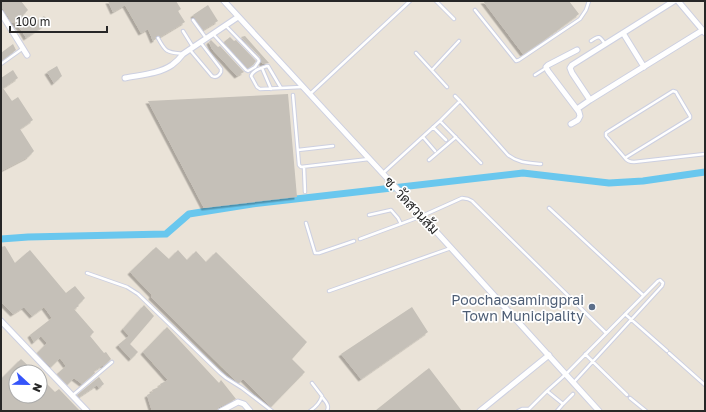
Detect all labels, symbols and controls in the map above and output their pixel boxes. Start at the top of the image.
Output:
scale bar [10,8,107,34]
text: 100 m [16,14,50,29]
street label: ซ. วัดสวนส้ม [381,173,443,237]
place label: Poochaosamingprai Town Municipality [451,291,584,324]
marker: Poochaosamingprai Town Municipality [587,302,597,312]
north arrow [8,364,48,404]
text: N [30,382,45,394]

